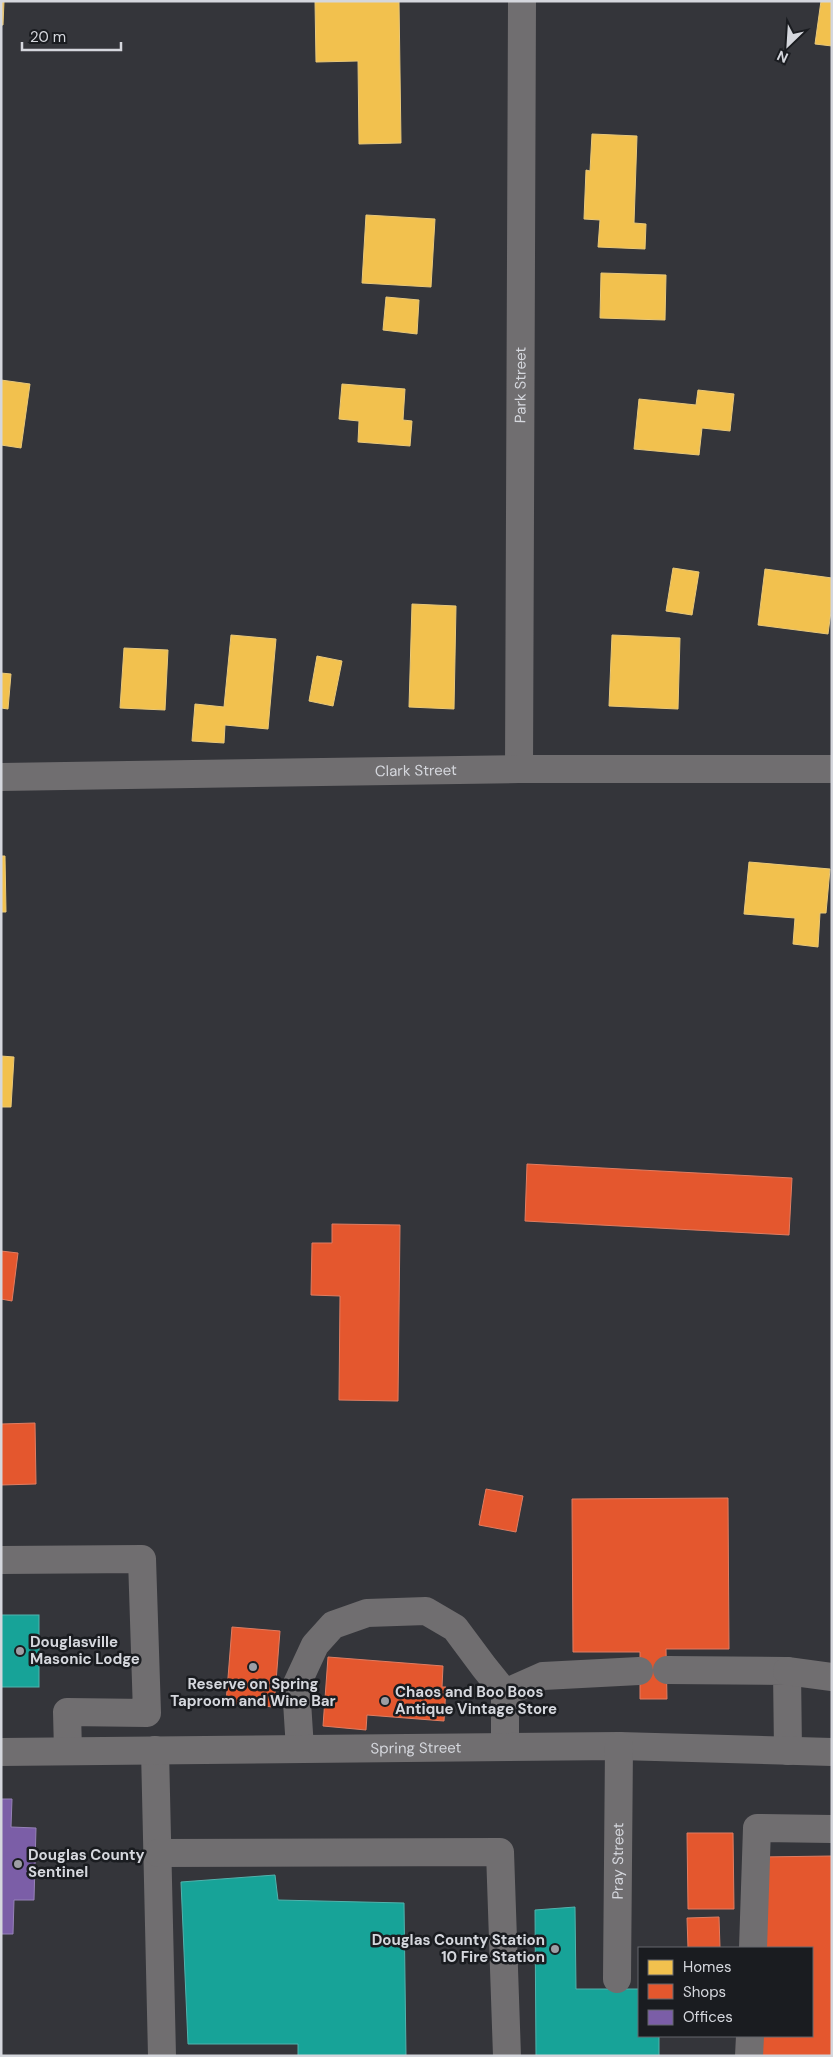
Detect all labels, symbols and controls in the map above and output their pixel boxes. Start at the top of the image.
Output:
scale bar [22,20,121,52]
north arrow [763,20,813,70]
text: 20 m [30,27,66,47]
text: N [774,46,791,67]
street label: Park Street [510,347,531,423]
street label: Clark Street [375,760,457,781]
place label: Douglasville Masonic Lodge [30,1632,140,1669]
marker: Douglasville Masonic Lodge [14,1645,26,1657]
marker: Reserve on Spring Taproom and Wine Bar [247,1661,259,1673]
place label: Reserve on Spring Taproom and Wine Bar [170,1674,336,1711]
place label: Chaos and Boo Boos Antique Vintage Store [395,1682,557,1719]
marker: Chaos and Boo Boos Antique Vintage Store [379,1695,391,1707]
street label: Spring Street [370,1738,462,1758]
street label: Pray Street [608,1822,628,1900]
place label: Douglas County Sentinel [28,1845,145,1882]
marker: Douglas County Sentinel [12,1858,24,1870]
place label: Douglas County Station 10 Fire Station [372,1930,545,1967]
marker: Douglas County Station 10 Fire Station [549,1943,561,1955]
legend [638,1947,813,2037]
text: Homes [683,1957,732,1977]
text: Shops [683,1982,726,2002]
text: Offices [683,2007,733,2027]

